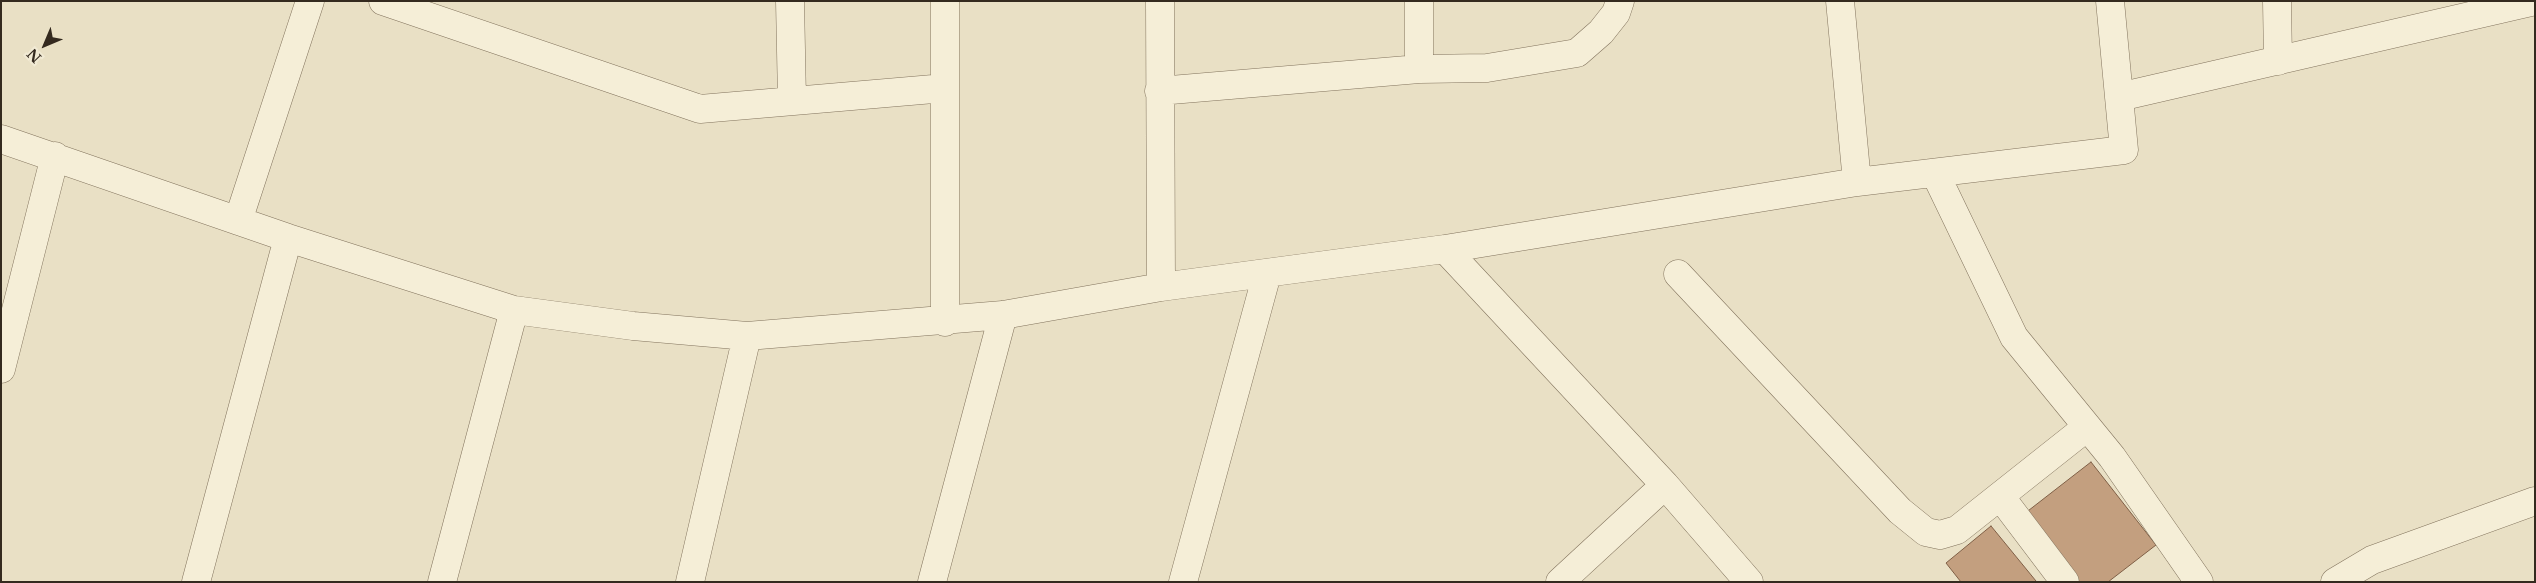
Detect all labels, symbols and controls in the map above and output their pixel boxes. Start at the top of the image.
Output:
north arrow [20,20,70,70]
text: N [23,45,45,67]

